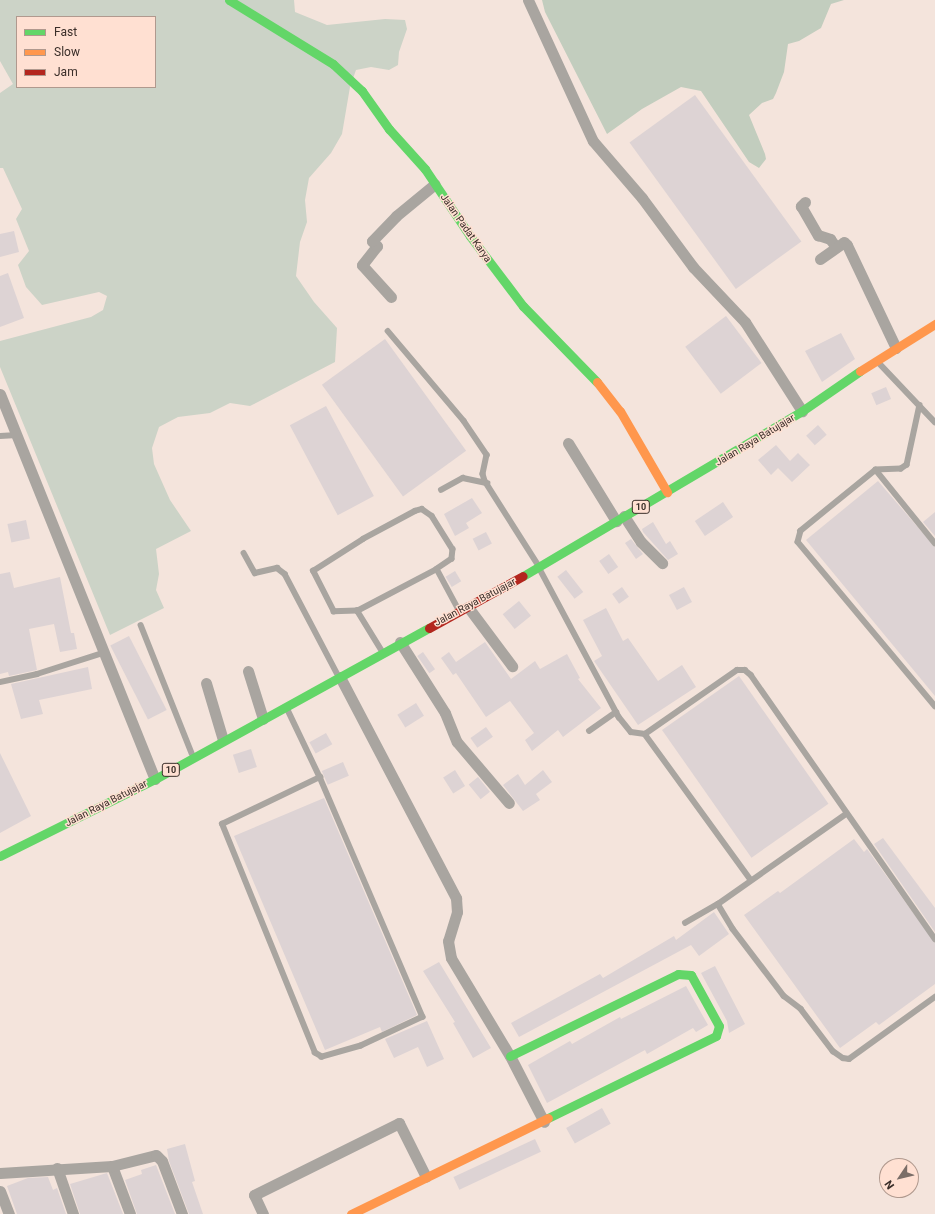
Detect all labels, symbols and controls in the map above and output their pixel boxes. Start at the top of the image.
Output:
legend [16,16,156,88]
text: Fast [54,25,77,39]
text: Slow [54,45,80,59]
text: Jam [54,65,78,79]
street label: Jalan Padat Karya [438,192,494,264]
street label: Jalan Raya Batujajar [713,412,797,468]
road number: 10 [631,500,651,514]
street label: Jalan Raya Batujajar [432,575,518,629]
road number: 10 [161,763,181,777]
street label: Jalan Raya Batujajar [63,777,149,829]
north arrow [879,1158,919,1198]
text: N [882,1178,897,1192]

